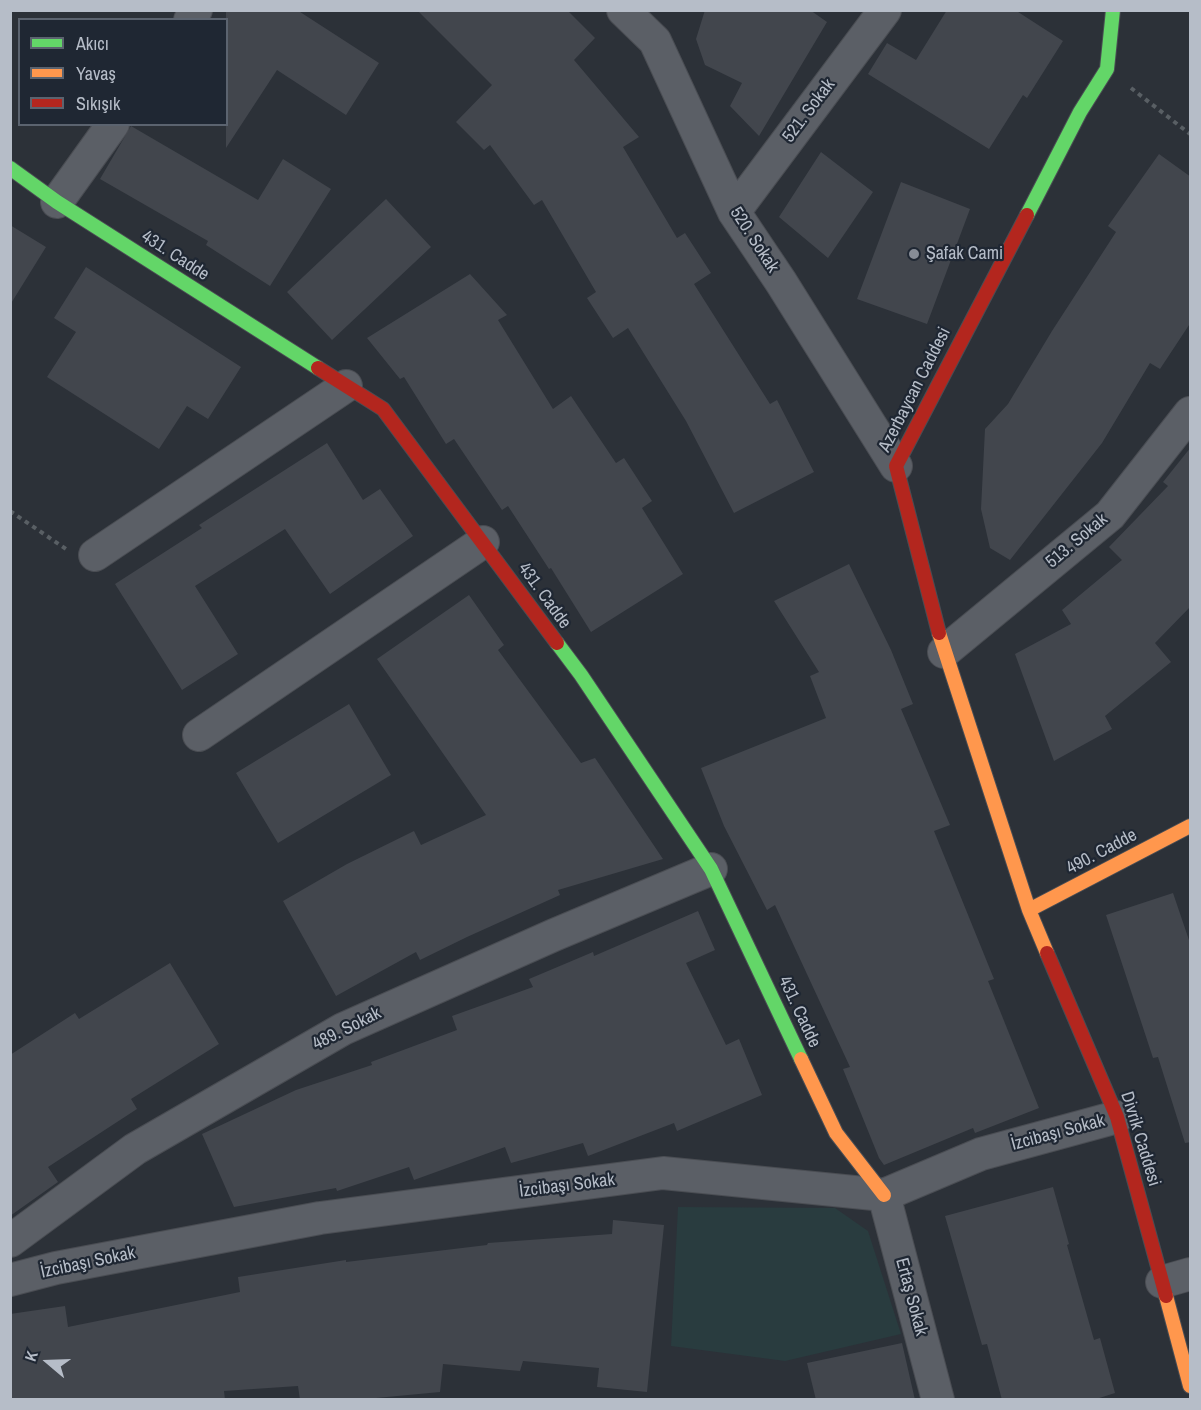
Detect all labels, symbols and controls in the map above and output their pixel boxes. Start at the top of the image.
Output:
legend [18,18,228,126]
text: Akıcı [76,31,109,56]
text: Yavaş [76,61,116,86]
street label: 521. Sokak [778,75,840,147]
text: Sıkışık [76,91,120,116]
street label: 520. Sokak [725,203,783,277]
street label: 431. Cadde [137,226,213,286]
place label: Şafak Cami [926,243,1003,265]
marker: Şafak Cami [907,247,921,261]
street label: Azerbaycan Caddesi [874,324,956,456]
street label: 513. Sokak [1042,509,1112,573]
street label: 431. Cadde [513,559,575,633]
street label: 490. Cadde [1063,825,1141,879]
street label: 431. Cadde [773,973,825,1051]
street label: 489. Sokak [309,1003,385,1055]
street label: Divrik Caddesi [1115,1089,1165,1189]
street label: İzcibaşı Sokak [1009,1110,1107,1156]
street label: İzcibaşı Sokak [518,1169,616,1203]
street label: İzcibaşı Sokak [39,1242,137,1284]
street label: Ertaş Sokak [890,1256,932,1338]
north arrow [18,1332,78,1392]
text: K [19,1348,43,1364]

